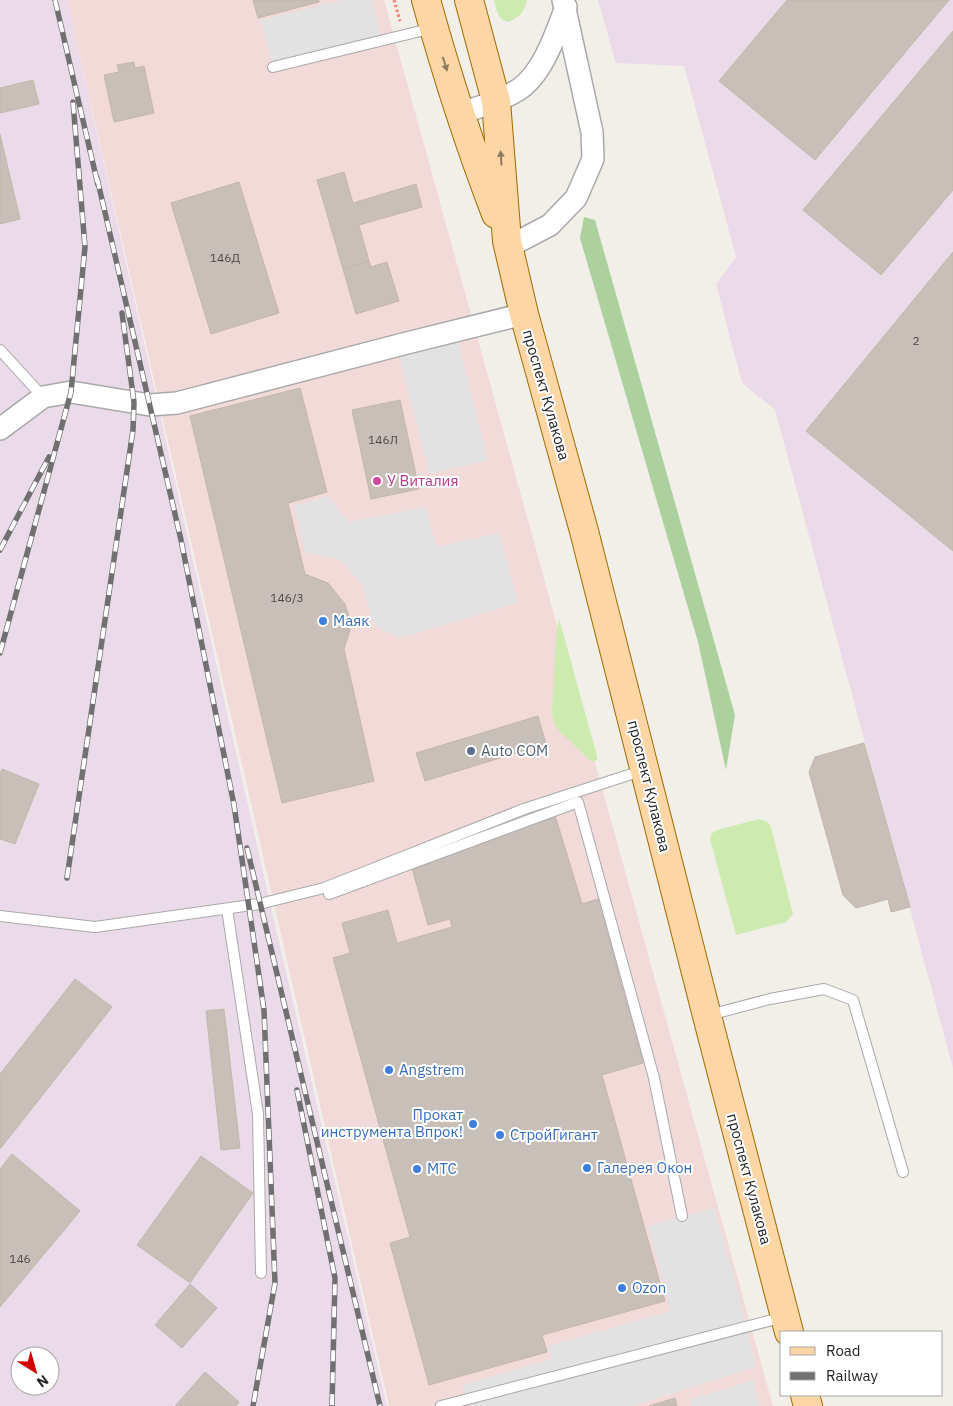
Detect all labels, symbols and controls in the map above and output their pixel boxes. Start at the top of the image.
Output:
one-way arrow [441,56,449,71]
one-way arrow [496,149,504,165]
house number: 146Д [210,250,240,265]
street label: проспект Кулакова [519,327,574,462]
house number: 2 [912,333,920,348]
house number: 146Л [368,432,398,447]
place label: У Виталия [387,471,458,490]
marker: У Виталия [371,475,383,487]
house number: 146/3 [270,590,304,605]
place label: Маяк [333,611,369,630]
marker: Маяк [317,615,329,627]
street label: проспект Кулакова [624,718,675,854]
place label: Auto COM [481,741,548,760]
marker: Auto COM [465,745,477,757]
place label: Angstrem [399,1060,464,1079]
marker: Angstrem [383,1064,395,1076]
place label: Прокат инструмента Впрок! [321,1105,463,1141]
street label: проспект Кулакова [723,1111,776,1247]
marker: Прокат инструмента Впрок! [467,1118,479,1130]
place label: СтройГигант [510,1125,598,1144]
marker: СтройГигант [494,1129,506,1141]
place label: Галерея Окон [597,1158,692,1177]
place label: МТС [427,1159,457,1178]
marker: Галерея Окон [581,1162,593,1174]
marker: МТС [411,1163,423,1175]
house number: 146 [9,1251,31,1266]
place label: Ozon [632,1278,666,1297]
marker: Ozon [616,1282,628,1294]
legend [780,1331,943,1396]
text: Road [826,1341,861,1360]
north arrow [10,1346,60,1396]
text: Railway [826,1366,879,1385]
text: N [33,1371,52,1392]

